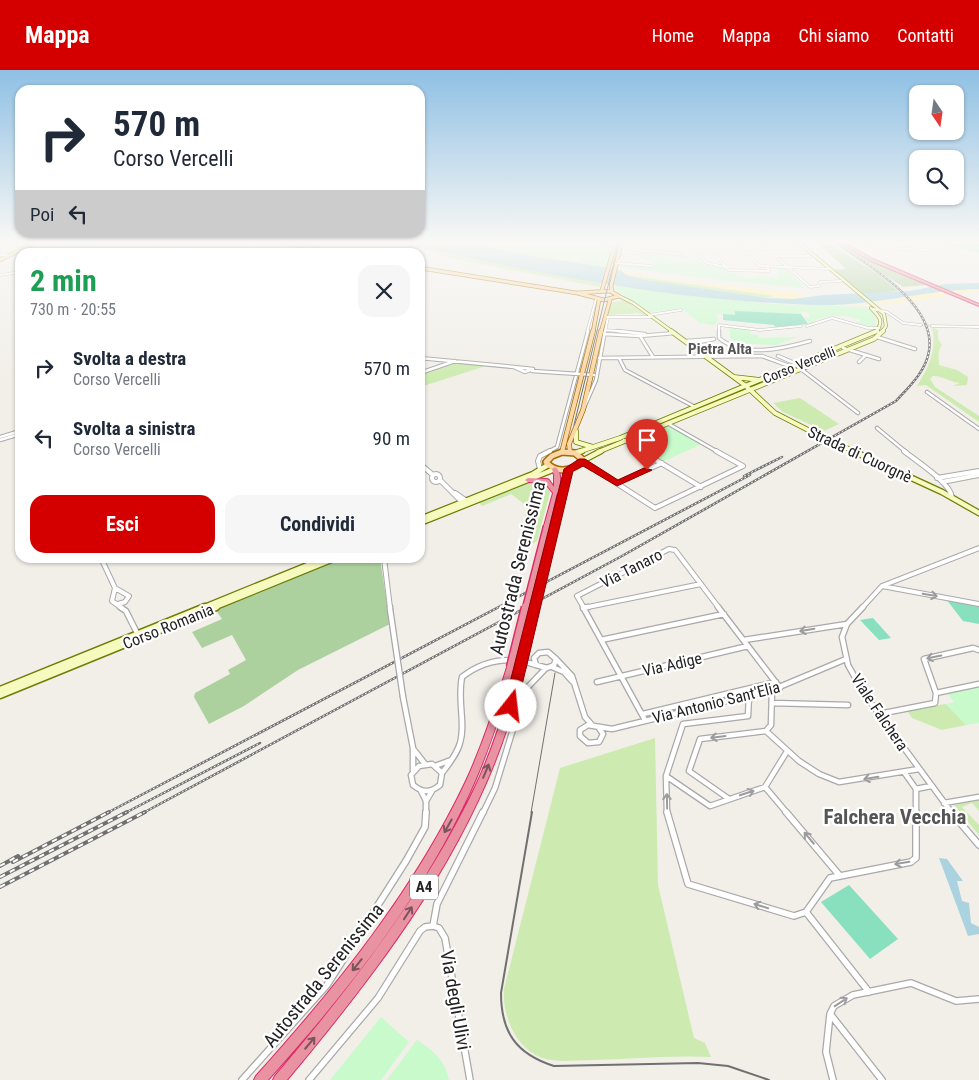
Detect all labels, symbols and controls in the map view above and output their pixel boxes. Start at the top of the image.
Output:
text: Mappa [25,21,90,49]
text: Home [652,25,694,46]
text: Mappa [722,25,771,46]
text: Chi siamo [799,25,869,46]
text: Contatti [897,25,954,46]
north arrow [909,85,964,140]
map controls [909,85,964,205]
text: 570 m [113,104,200,145]
icon: right [30,105,95,170]
text: Corso Vercelli [113,146,234,171]
button: search [909,150,964,205]
icon: left [64,200,92,228]
text: Poi [30,203,54,226]
text: 2 min [30,263,97,298]
button: close [358,265,410,317]
text: 730 m · 20:55 [30,300,116,319]
district label: Pietra Alta [688,340,752,358]
street label: Corso Vercelli [760,343,838,387]
text: Svolta a destra [73,347,186,370]
icon: right [30,354,58,382]
text: 570 m [363,357,410,380]
text: Corso Vercelli [73,370,161,389]
text: Svolta a sinistra [73,417,195,440]
pin [626,419,668,470]
street label: Strada di Cuorgnè [805,422,915,487]
icon: left [30,424,58,452]
icon: arrive [633,426,661,454]
text: 90 m [373,427,410,450]
text: Corso Vercelli [73,440,161,459]
street label: Autostrada Serenissima [485,479,550,658]
button: Esci [30,495,215,553]
button: Condividi [225,495,410,553]
street label: Via Tanaro [597,545,665,592]
one-way arrow [922,590,938,600]
street label: Corso Romania [120,600,216,653]
one-way arrow [799,626,815,636]
street label: Via Adige [641,648,704,681]
one-way arrow [926,653,942,662]
street label: Viale Falchera [847,670,912,754]
street label: Via Antonio Sant'Elia [650,677,782,728]
position arrow [484,679,536,731]
one-way arrow [710,732,726,742]
one-way arrow [482,764,492,779]
one-way arrow [864,773,880,783]
one-way arrow [739,788,754,797]
one-way arrow [662,793,671,809]
district label: Falchera Vecchia [824,805,967,829]
one-way arrow [443,818,453,833]
one-way arrow [803,832,814,845]
one-way arrow [895,858,911,868]
road number: A4 [410,874,438,900]
street label: Autostrada Serenissima [258,899,389,1052]
one-way arrow [754,901,770,911]
one-way arrow [403,907,413,921]
street label: Via degli Ulivi [435,948,476,1052]
one-way arrow [352,958,363,971]
one-way arrow [834,997,848,1007]
one-way arrow [304,1036,316,1049]

